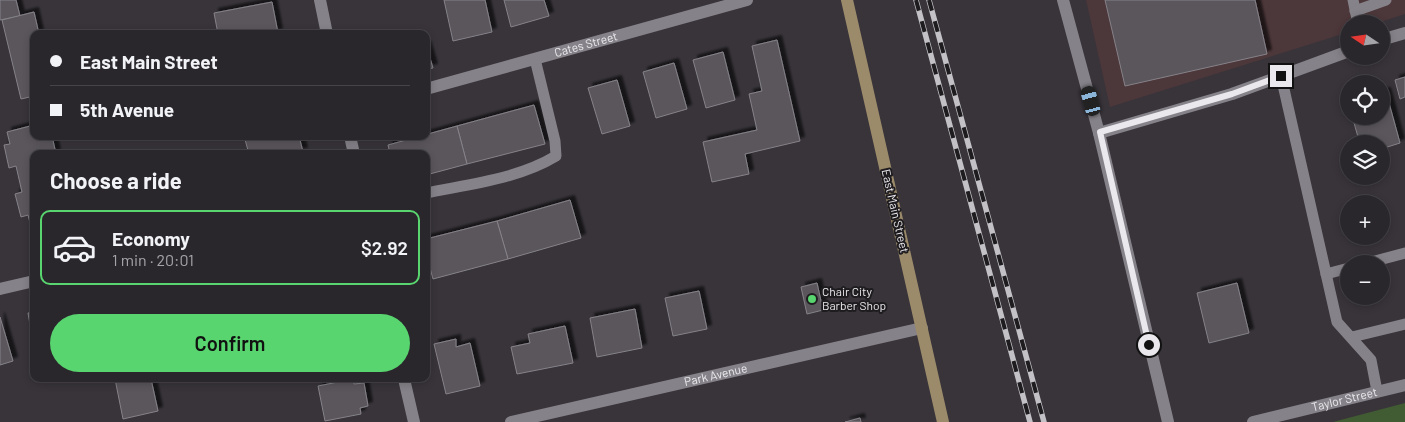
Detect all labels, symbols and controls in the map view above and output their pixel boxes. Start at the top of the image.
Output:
north arrow [1340,15,1390,65]
map controls [1340,15,1390,305]
street label: Cates Street [553,28,619,59]
text: East Main Street [80,50,218,73]
route end [1270,65,1292,87]
button: locate [1340,75,1390,125]
car [1079,85,1102,117]
text: 5th Avenue [80,98,174,121]
button: layers [1340,135,1390,185]
text: Choose a ride [50,167,182,193]
street label: East Main Street [880,168,912,254]
button: + [1340,195,1390,245]
icon: car [52,225,97,270]
text: Economy [112,227,190,250]
text: $2.92 [361,236,408,259]
text: 1 min · 20:01 [112,250,194,269]
button: − [1340,255,1390,305]
place label: Chair City Barber Shop [822,284,886,312]
marker: Chair City Barber Shop [806,293,818,305]
button: Confirm [50,314,410,372]
route start [1138,334,1160,356]
street label: Park Avenue [683,360,748,388]
street label: Taylor Street [1310,384,1378,414]

